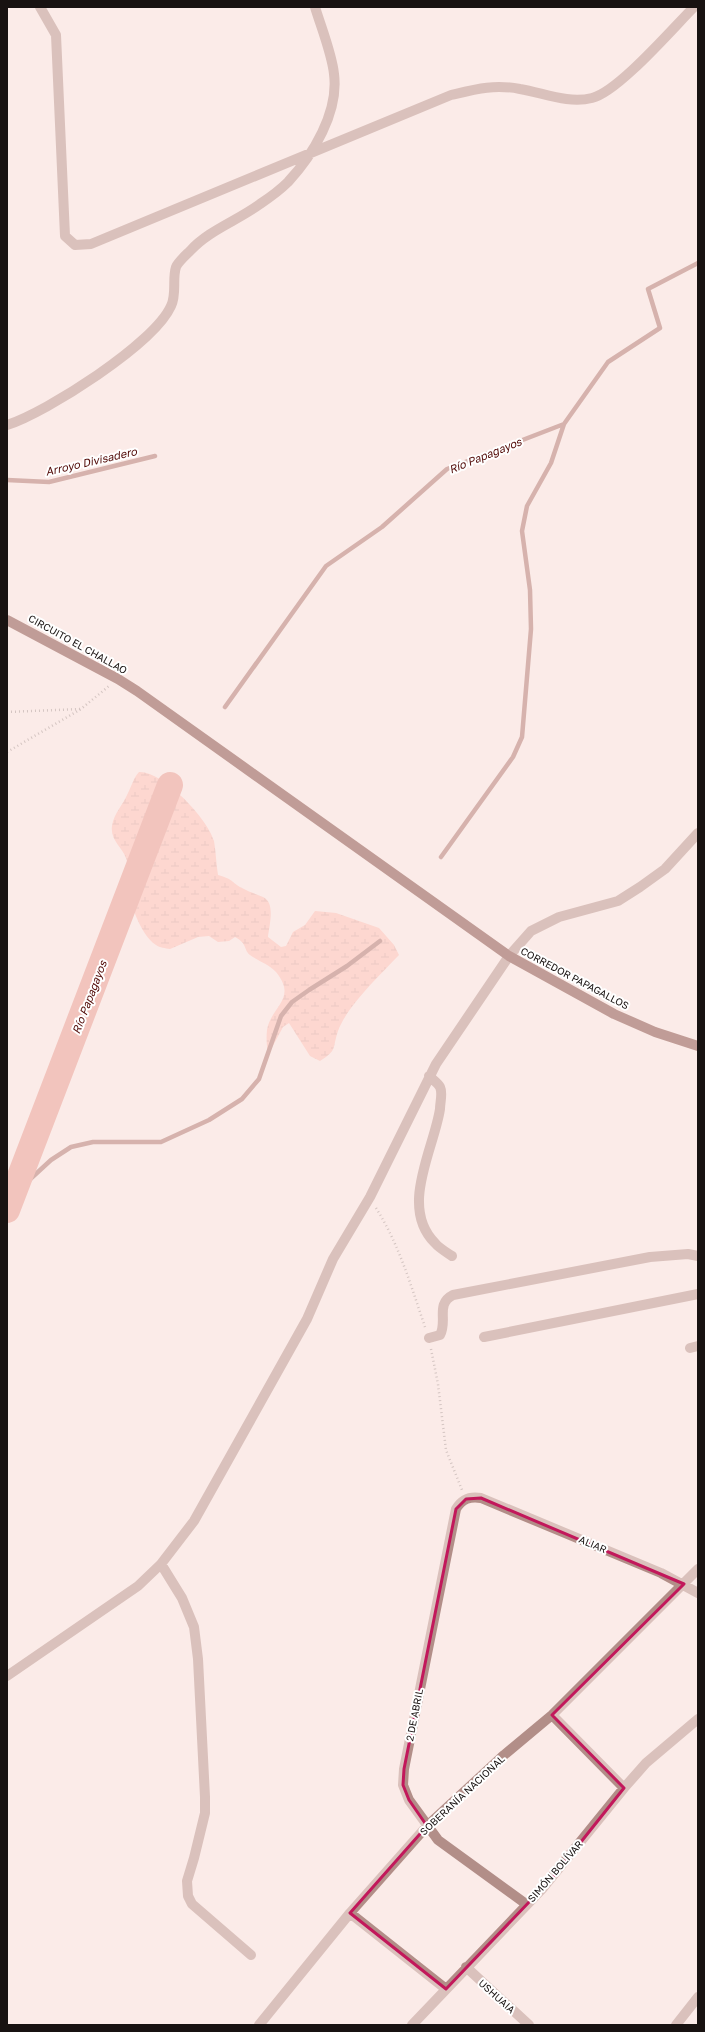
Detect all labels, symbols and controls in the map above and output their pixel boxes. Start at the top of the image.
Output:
water label: Río Papagayos [447,434,525,476]
water label: Arroyo Divisadero [44,444,139,479]
street label: CIRCUITO EL CHALLAO [27,612,129,676]
street label: CORREDOR PAPAGALLOS [519,944,631,1012]
water label: Río Papagayos [69,958,110,1036]
street label: ALIAR [577,1533,609,1555]
street label: 2 DE ABRIL [403,1688,425,1742]
street label: SOBERANÍA NACIONAL [417,1752,507,1837]
street label: SIMÓN BOLÍVAR [525,1838,585,1904]
street label: USHUAIA [476,1977,518,2016]

